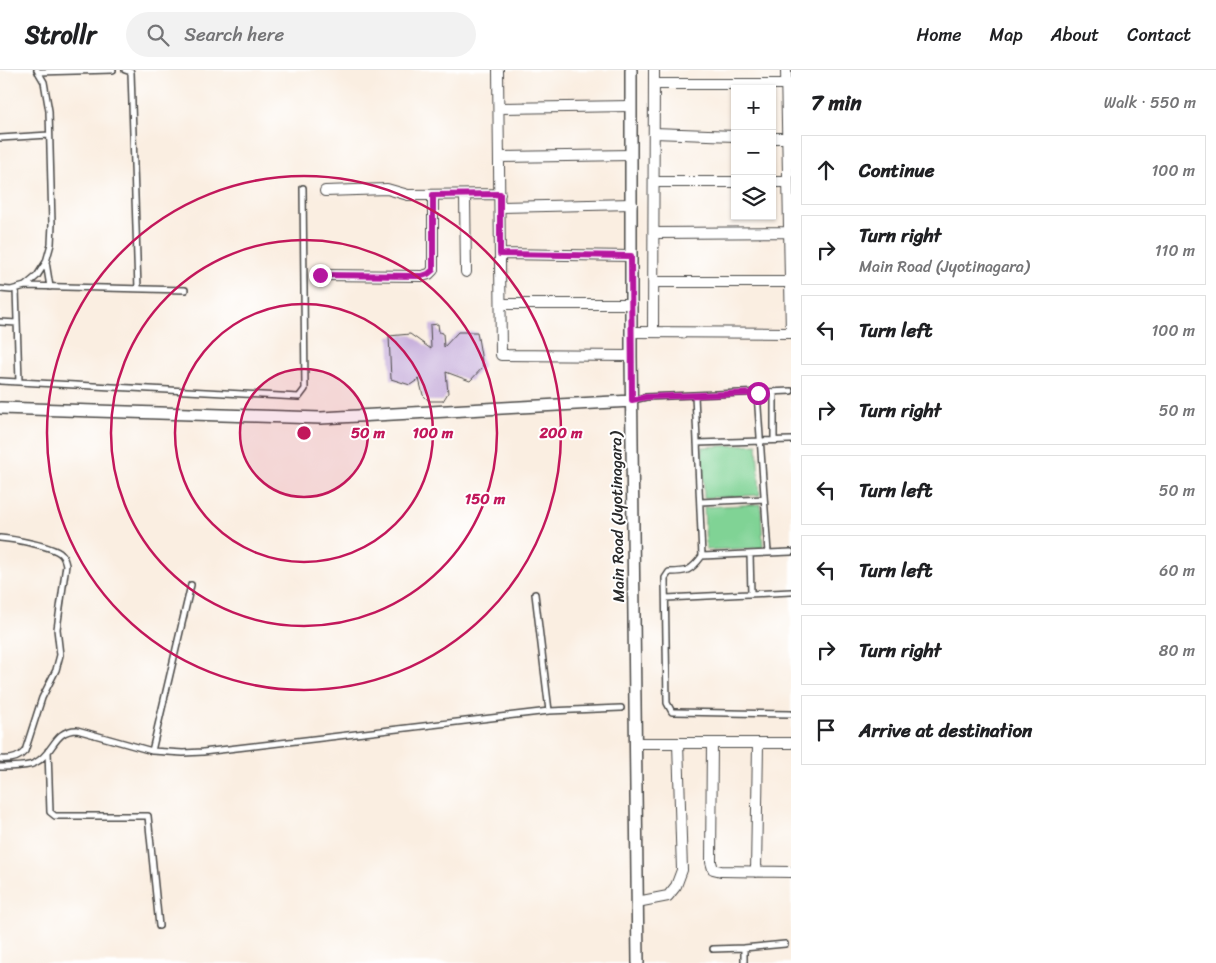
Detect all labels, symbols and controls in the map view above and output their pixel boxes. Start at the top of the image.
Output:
search box [126,12,476,57]
text: Strollr [25,14,96,56]
text: Search here [184,18,284,51]
text: Home [917,19,962,51]
text: Map [990,19,1023,51]
text: About [1051,19,1099,51]
text: Contact [1127,19,1191,51]
icon: search [144,21,172,49]
text: 7 min [811,84,862,122]
map controls [731,85,776,220]
button: + [731,85,776,130]
text: Walk · 550 m [1104,88,1196,117]
button: − [731,130,776,175]
text: Continue [859,154,935,187]
icon: ahead [812,156,840,184]
text: 100 m [1151,156,1195,185]
button: layers [731,175,776,220]
text: Turn right [859,219,941,252]
icon: right [812,236,840,264]
text: 110 m [1155,236,1195,265]
text: Main Road (Jyotinagara) [859,252,1029,281]
route end [309,264,332,287]
text: Turn left [859,314,932,347]
icon: left [812,316,840,344]
text: 100 m [1151,316,1195,345]
route start [747,382,770,405]
text: Turn right [859,394,941,427]
icon: right [812,396,840,424]
text: 50 m [1159,396,1195,425]
text: 50 m [351,420,386,446]
text: 100 m [413,420,454,446]
text: 200 m [538,420,583,446]
centre of rings [295,424,313,442]
street label: Main Road (Jyotinagara) [601,430,633,602]
text: Turn left [859,474,932,507]
icon: left [812,476,840,504]
text: 50 m [1159,476,1195,505]
text: 150 m [465,486,506,512]
text: Turn left [859,554,932,587]
icon: left [812,556,840,584]
text: 60 m [1159,556,1195,585]
text: Turn right [859,634,941,667]
icon: right [812,636,840,664]
text: 80 m [1159,636,1195,665]
text: Arrive at destination [859,714,1032,747]
icon: arrive [812,716,840,744]

